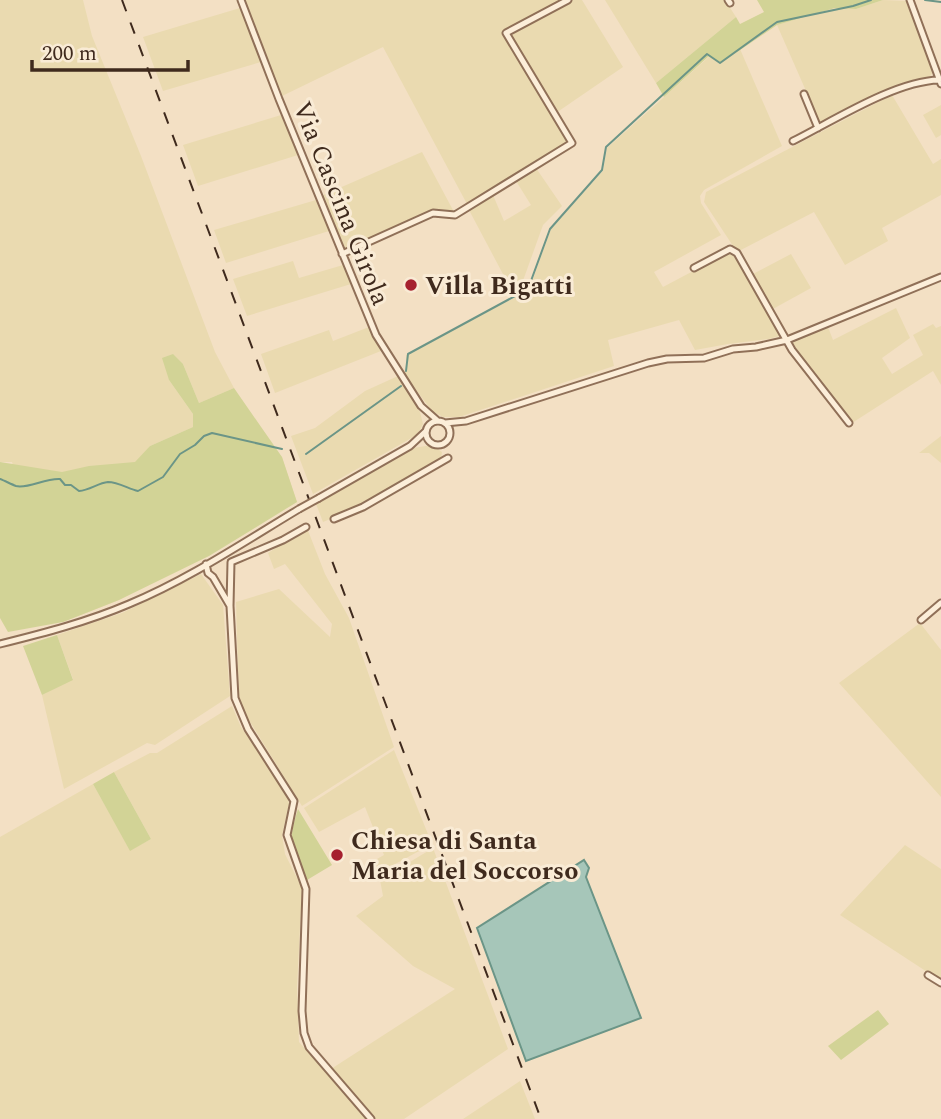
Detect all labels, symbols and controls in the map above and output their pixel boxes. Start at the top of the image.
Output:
scale bar [32,28,187,72]
text: 200 m [42,38,97,70]
street label: Via Cascina Girola [282,95,400,312]
place label: Villa Bigatti [425,266,573,306]
marker: Villa Bigatti [403,277,419,293]
place label: Chiesa di Santa Maria del Soccorso [351,821,578,891]
marker: Chiesa di Santa Maria del Soccorso [329,847,345,863]

